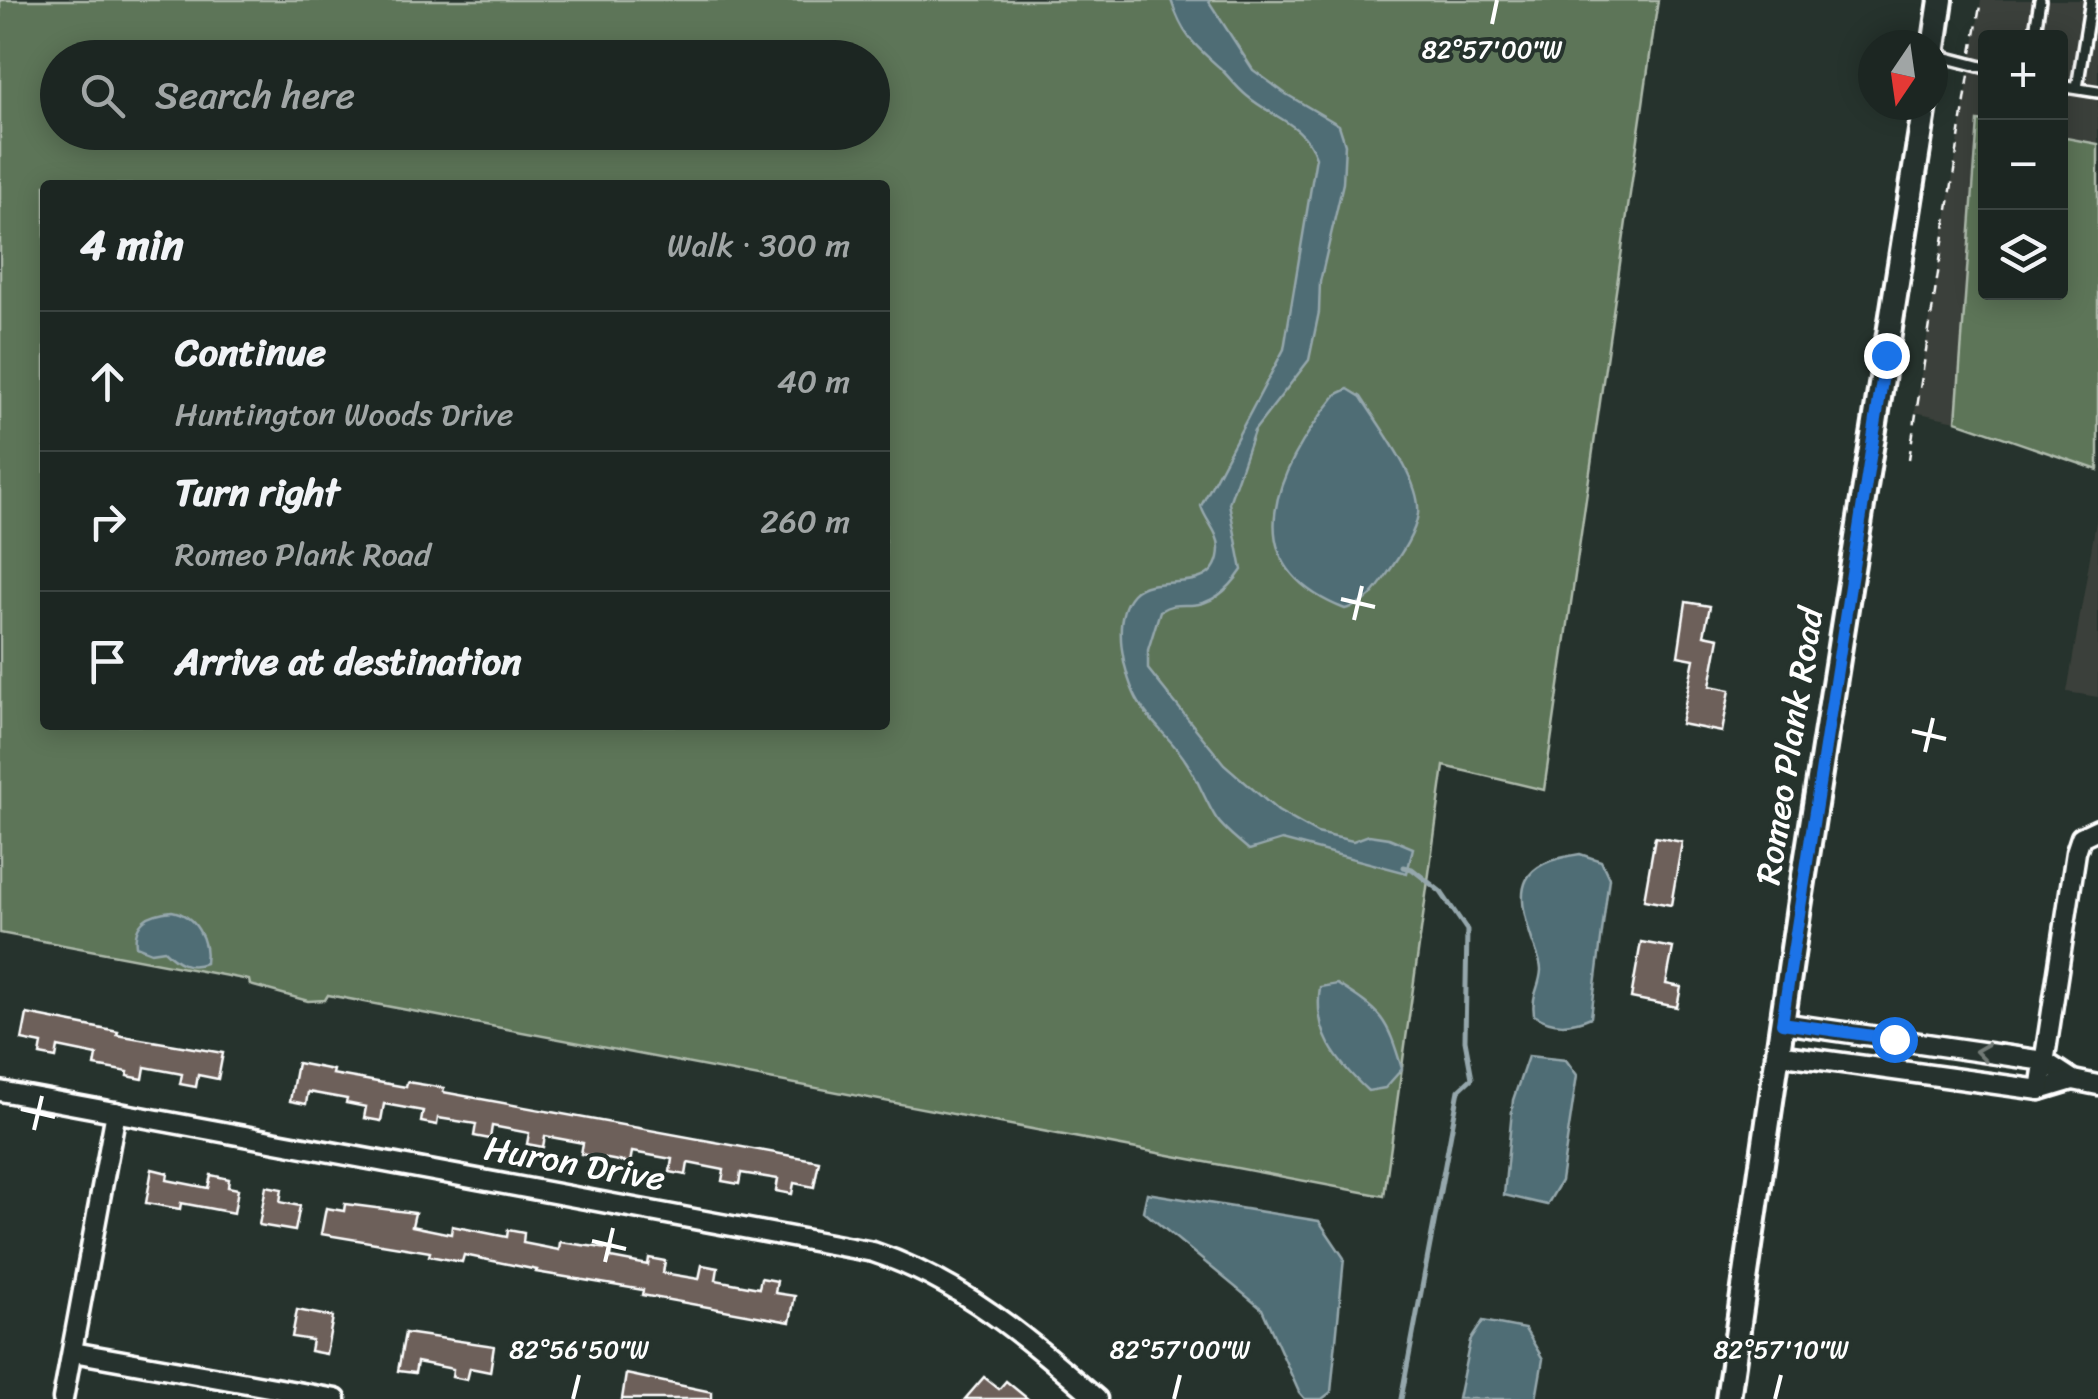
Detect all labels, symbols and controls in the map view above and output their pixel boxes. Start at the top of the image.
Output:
text: 82°57'00"W [1422,27,1563,72]
north arrow [1858,30,1948,120]
map controls [1978,30,2068,300]
button: + [1978,30,2068,120]
search box [40,40,890,150]
text: Search here [155,62,355,129]
icon: search [75,68,130,123]
button: − [1978,120,2068,210]
text: 4 min [80,208,184,282]
button: layers [1978,210,2068,300]
text: Walk · 300 m [667,217,850,274]
text: Continue [175,319,326,386]
route end [1864,333,1910,379]
text: 40 m [777,353,850,410]
icon: ahead [80,354,135,409]
text: Huntington Woods Drive [175,386,513,443]
text: Turn right [175,459,340,526]
text: 260 m [760,493,850,550]
icon: right [80,494,135,549]
text: Romeo Plank Road [175,526,431,583]
street label: Romeo Plank Road [1736,600,1842,889]
text: Arrive at destination [175,628,522,695]
icon: arrive [80,634,135,689]
route start [1872,1017,1918,1063]
one-way arrow [1974,1042,1990,1063]
street label: Huron Drive [480,1117,670,1209]
text: 82°56'50"W [509,1327,650,1372]
text: 82°57'00"W [1110,1327,1251,1372]
text: 82°57'10"W [1713,1327,1849,1372]

